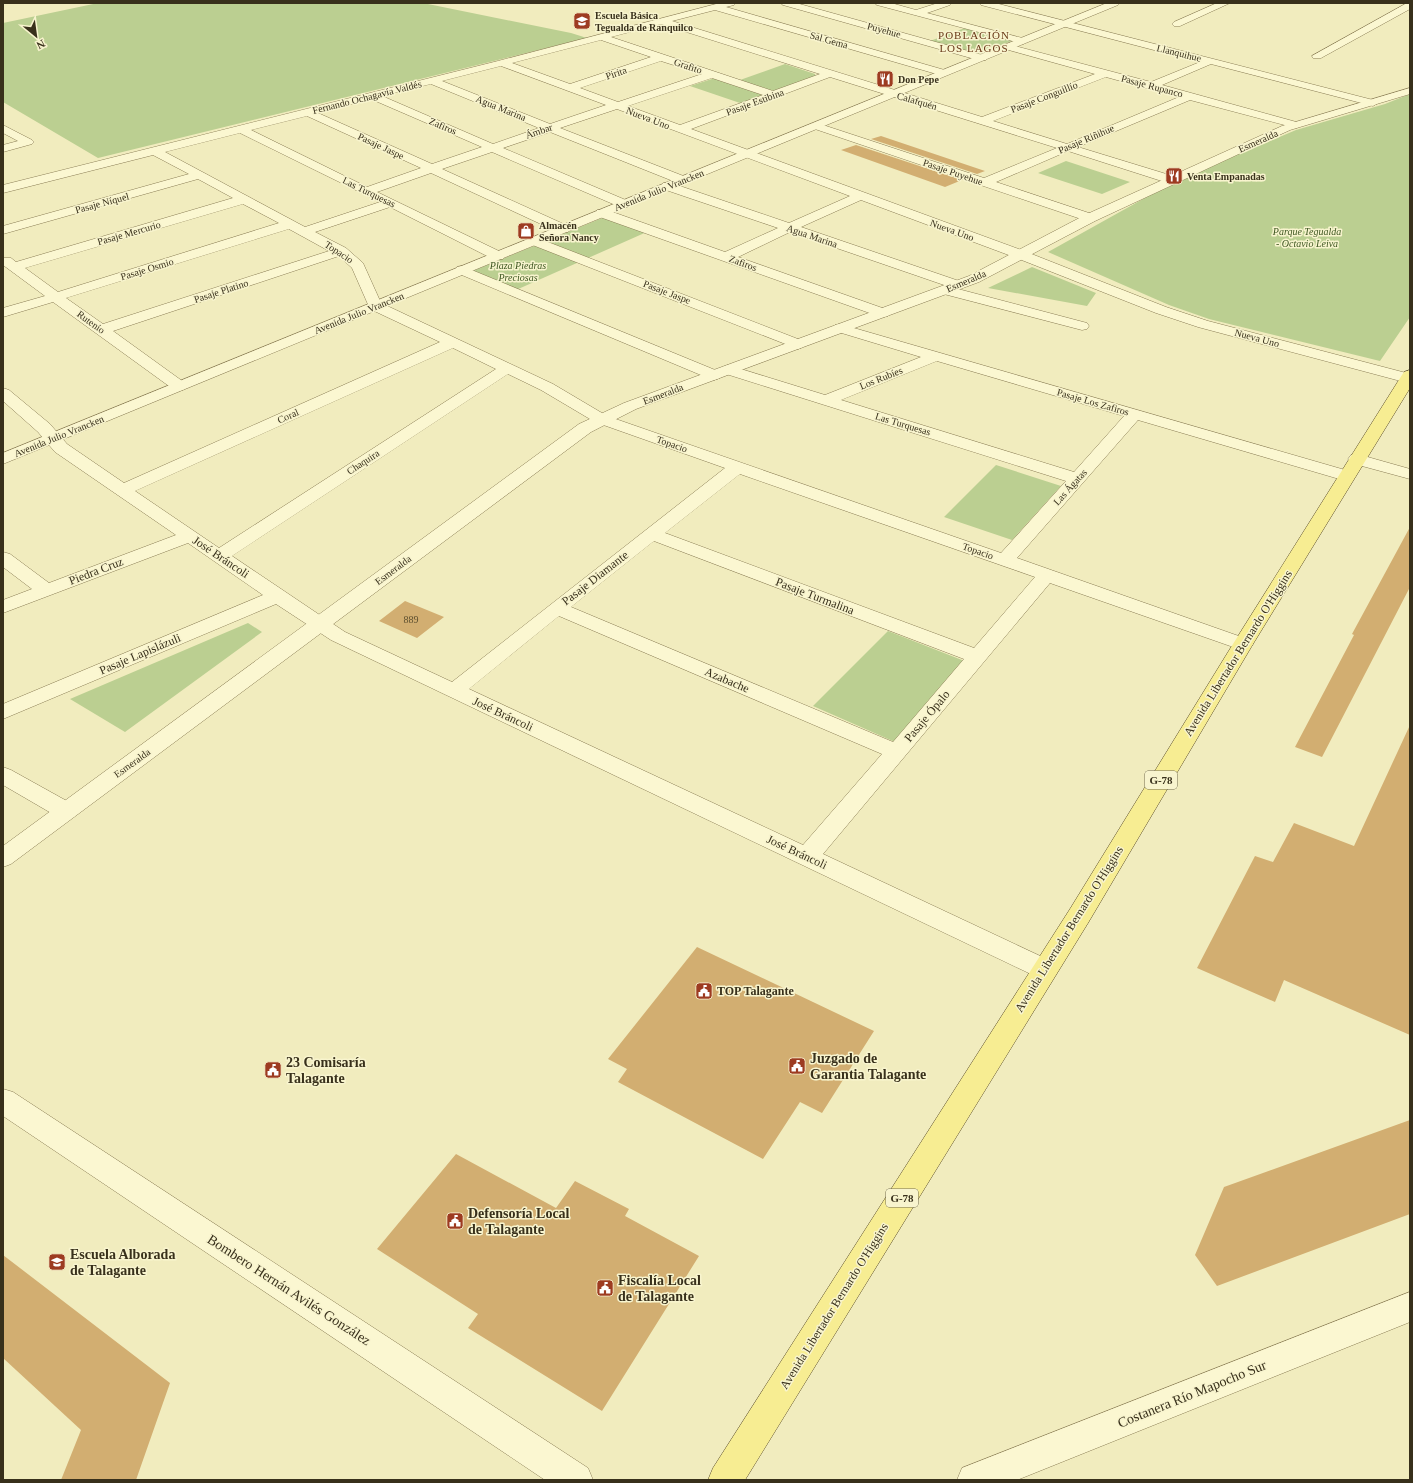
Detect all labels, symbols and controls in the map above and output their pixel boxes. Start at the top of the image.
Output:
place label: Escuela Básica Tegualda de Ranquilco [595,10,693,33]
school or university icon: Escuela Básica Tegualda de Ranquilco [572,11,592,31]
north arrow [16,16,56,56]
street label: Puyehue [866,20,903,40]
street label: Sal Gema [809,29,850,51]
district label: POBLACIÓN LOS LAGOS [938,29,1010,54]
text: N [34,38,47,52]
street label: Llanquihue [1156,42,1203,64]
street label: Grafito [673,56,703,76]
street label: Pirita [604,64,629,82]
restaurant icon: Don Pepe [875,69,895,89]
street label: Pasaje Rupanco [1120,72,1184,100]
place label: Don Pepe [898,74,939,85]
street label: Fernando Ochagavía Valdés [311,78,423,116]
street label: Pasaje Conguillío [1009,79,1079,115]
street label: Pasaje Estibina [725,86,786,118]
street label: Calafquén [896,90,938,112]
street label: Agua Marina [474,93,528,123]
street label: Nueva Uno [625,105,671,131]
street label: Zafiros [428,115,459,137]
street label: Ámbar [524,121,555,141]
street label: Pasaje Riñihue [1056,122,1116,156]
street label: Esmeralda [1236,127,1280,155]
street label: Pasaje Jaspe [356,131,406,162]
street label: Pasaje Puyehue [922,157,985,188]
restaurant icon: Venta Empanadas [1164,166,1184,186]
street label: Avenida Julio Vrancken [613,167,705,213]
place label: Venta Empanadas [1187,171,1265,182]
street label: Las Turquesas [341,174,397,210]
street label: Pasaje Níquel [74,190,130,215]
street label: Nueva Uno [929,217,975,243]
street label: Pasaje Mercurio [96,219,162,247]
place label: Almacén Señora Nancy [539,220,599,243]
shop icon: Almacén Señora Nancy [516,221,536,241]
street label: Agua Marina [785,222,839,250]
park label: Parque Tegualda - Octavio Leiva [1272,226,1341,249]
street label: Topacio [323,239,355,265]
street label: Zafiros [728,253,759,273]
street label: Pasaje Osmio [119,256,175,282]
park label: Plaza Piedras Preciosas [489,260,546,283]
street label: Esmeralda [944,267,988,294]
street label: Pasaje Platino [192,277,250,305]
street label: Pasaje Jaspe [642,278,693,306]
street label: Avenida Julio Vrancken [313,290,405,336]
street label: Rutenio [75,308,107,336]
street label: Nueva Uno [1233,327,1281,349]
street label: Los Rubíes [858,364,904,392]
street label: Esmeralda [641,381,685,407]
street label: Pasaje Los Zafiros [1056,386,1130,418]
street label: Coral [276,406,301,426]
street label: Las Turquesas [874,410,932,438]
street label: Avenida Julio Vrancken [13,413,105,459]
street label: Topacio [655,434,689,454]
street label: Chaquira [345,447,382,477]
street label: Las Ágatas [1051,467,1089,507]
street label: José Bráncoli [190,533,252,581]
street label: Topacio [961,541,995,561]
street label: Pasaje Diamante [559,548,631,608]
street label: Esmeralda [373,553,414,587]
street label: Piedra Cruz [67,554,125,588]
street label: Avenida Libertador Bernardo O'Higgins [1181,567,1295,738]
street label: Pasaje Turmalina [774,575,857,618]
house number: 889 [404,614,419,625]
street label: Pasaje Lapislázuli [97,630,183,677]
street label: Azabache [702,664,752,696]
street label: Pasaje Ópalo [901,687,953,745]
street label: José Bráncoli [471,694,536,734]
street label: Esmeralda [112,746,153,780]
road number: G-78 [1145,771,1177,789]
street label: José Bráncoli [765,832,830,872]
street label: Avenida Libertador Bernardo O'Higgins [1012,843,1126,1014]
public building icon: TOP Talagante [694,981,714,1001]
place label: TOP Talagante [717,984,794,998]
place label: Juzgado de Garantia Talagante [810,1051,926,1082]
place label: 23 Comisaría Talagante [286,1055,366,1086]
public building icon: Juzgado de Garantia Talagante [787,1056,807,1076]
public building icon: 23 Comisaría Talagante [263,1060,283,1080]
road number: G-78 [886,1189,918,1207]
place label: Defensoría Local de Talagante [468,1206,570,1237]
public building icon: Defensoría Local de Talagante [445,1211,465,1231]
street label: Avenida Libertador Bernardo O'Higgins [777,1220,891,1391]
street label: Bombero Hernán Avilés González [205,1232,373,1348]
place label: Escuela Alborada de Talagante [70,1247,175,1278]
school or university icon: Escuela Alborada de Talagante [47,1252,67,1272]
place label: Fiscalía Local de Talagante [618,1273,701,1304]
public building icon: Fiscalía Local de Talagante [595,1278,615,1298]
street label: Costanera Río Mapocho Sur [1115,1357,1269,1431]

